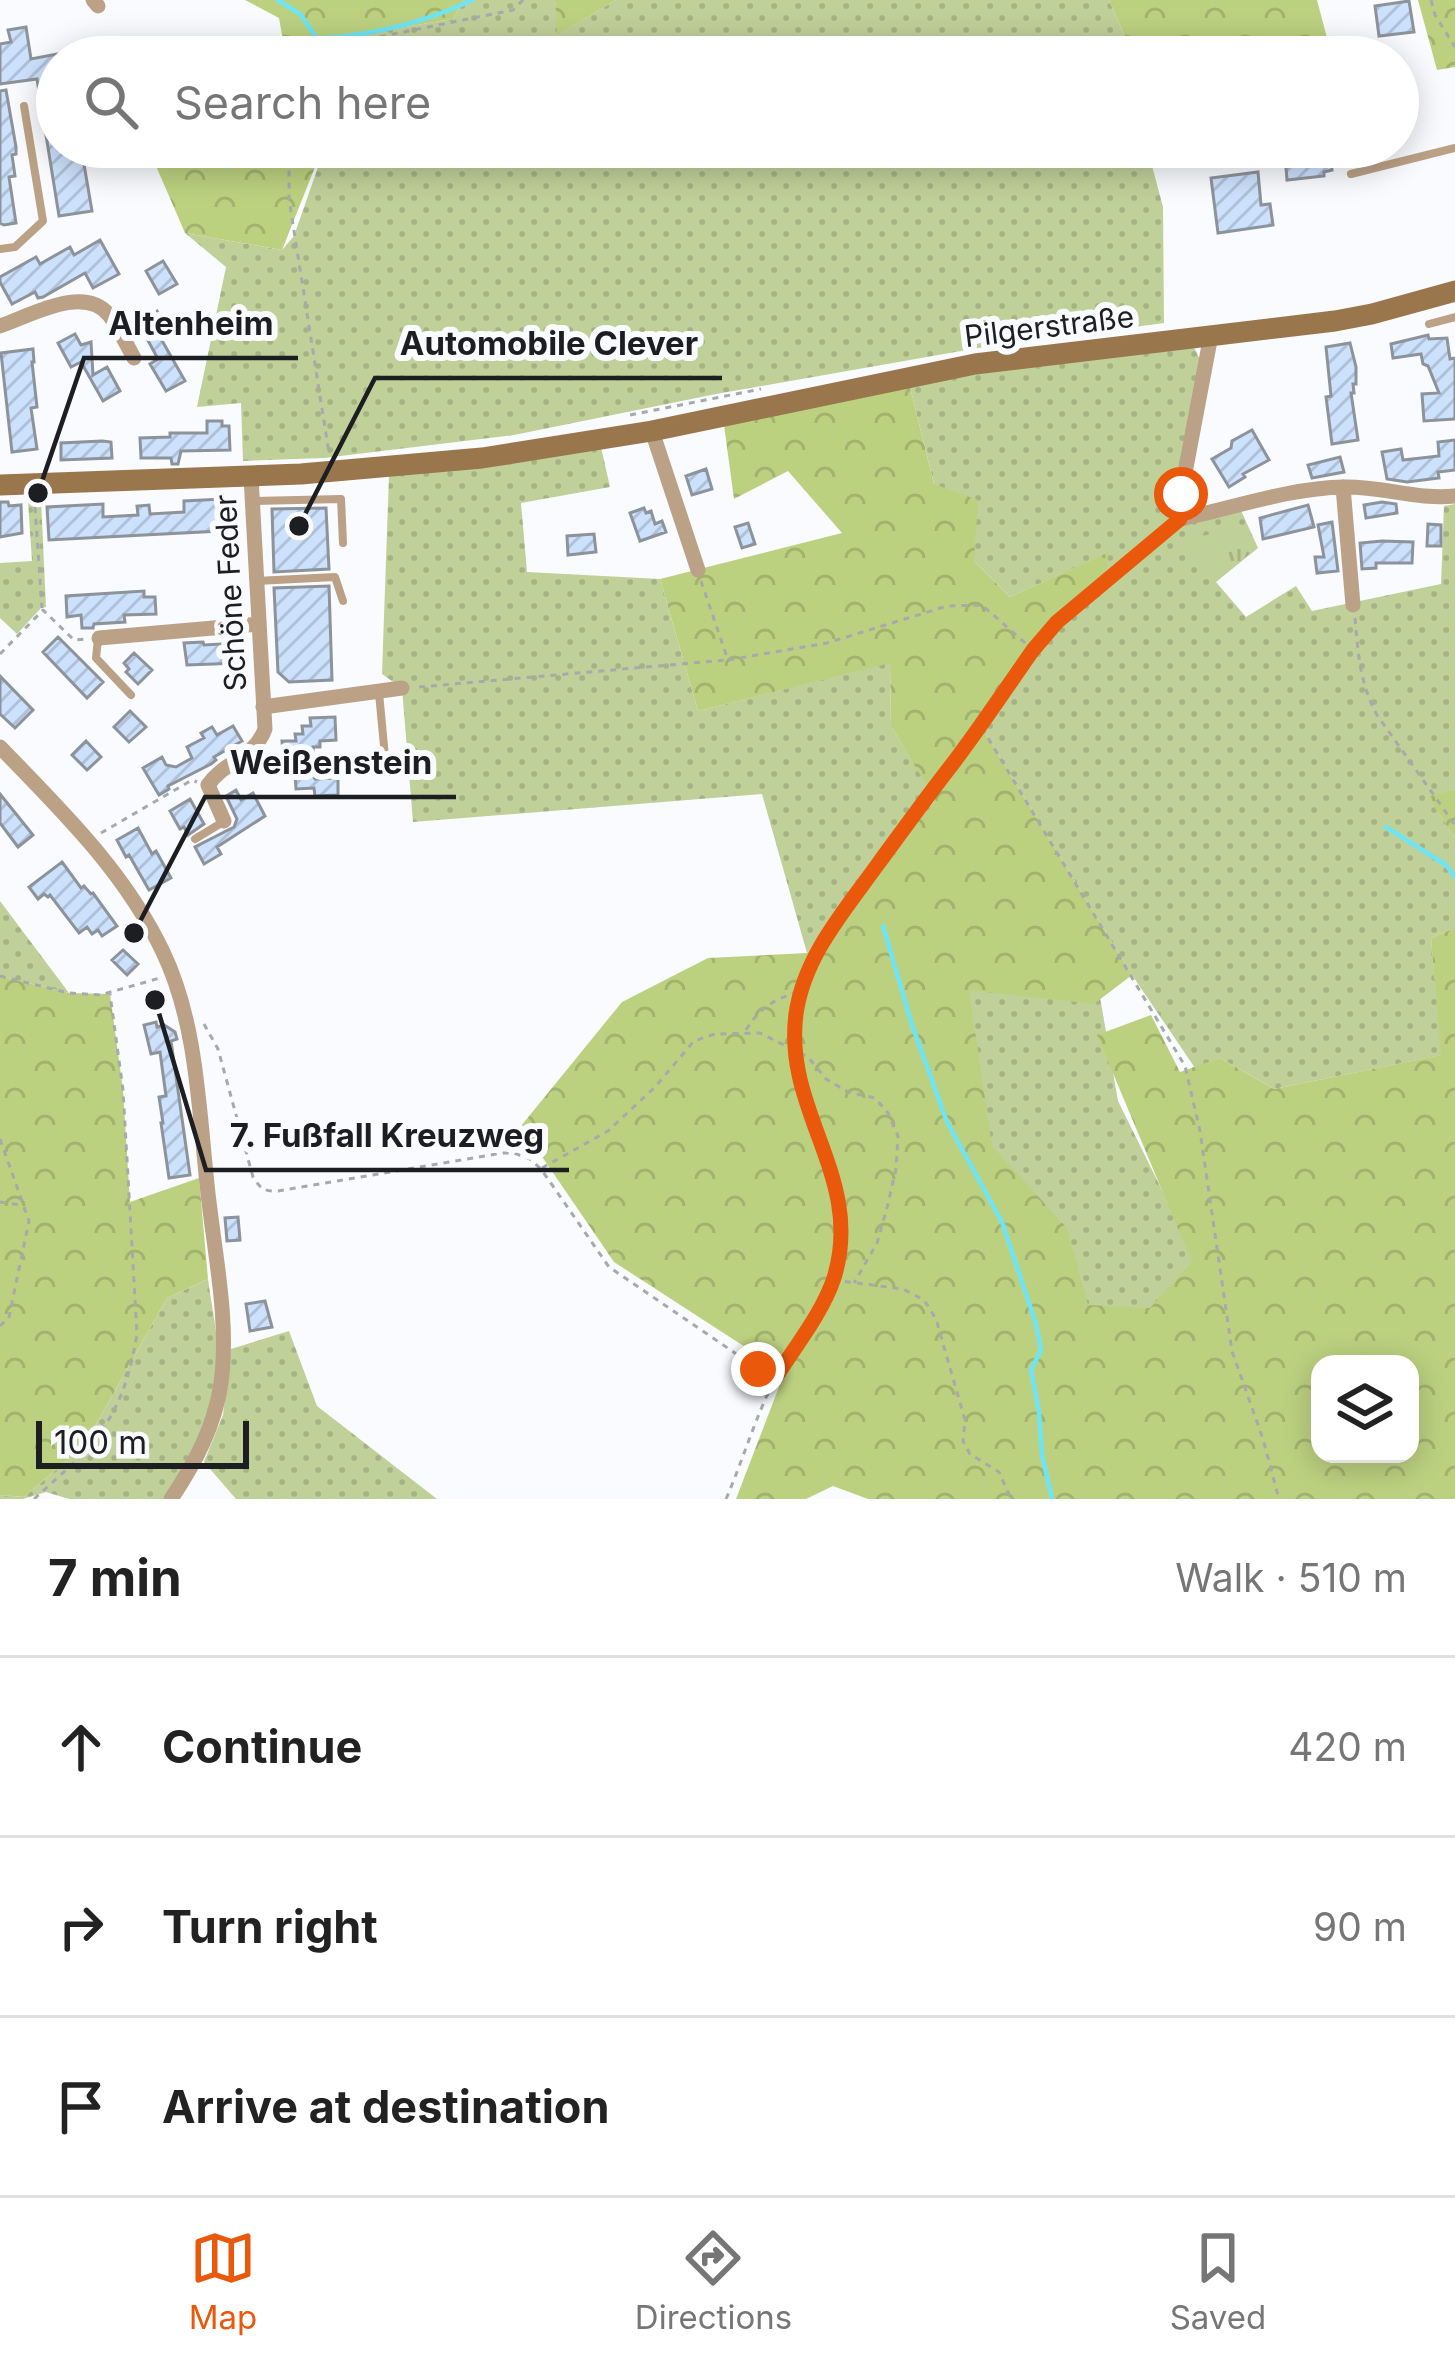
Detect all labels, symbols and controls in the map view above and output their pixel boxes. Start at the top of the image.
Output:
search box [36,36,1419,168]
icon: search [78,69,144,135]
text: Search here [174,75,431,130]
callout: Altenheim [84,289,298,358]
street label: Pilgerstraße [962,298,1136,354]
text: Altenheim [108,303,274,343]
callout: Automobile Clever [375,309,722,378]
text: Automobile Clever [400,323,698,363]
route start [1154,467,1208,521]
street label: Schöne Feder [207,494,253,692]
callout: Weißenstein [205,728,456,797]
text: Weißenstein [230,742,432,782]
callout: 7. Fußfall Kreuzweg [206,1101,569,1170]
text: 7. Fußfall Kreuzweg [230,1115,544,1155]
route end [731,1342,785,1396]
map controls [1311,1355,1419,1463]
button: layers [1311,1355,1419,1463]
scale bar [36,1415,249,1468]
text: 100 m [54,1422,147,1462]
text: 7 min [48,1547,182,1608]
text: Walk · 510 m [1175,1554,1407,1601]
icon: ahead [48,1714,114,1780]
text: Continue [162,1719,362,1774]
text: 420 m [1288,1723,1407,1770]
icon: right [48,1894,114,1960]
text: Turn right [162,1899,378,1954]
text: 90 m [1313,1903,1407,1950]
icon: arrive [48,2074,114,2140]
text: Arrive at destination [162,2079,609,2134]
tab: Map [189,2225,257,2337]
tab: Directions [635,2225,792,2337]
tab: Saved [1170,2225,1266,2337]

